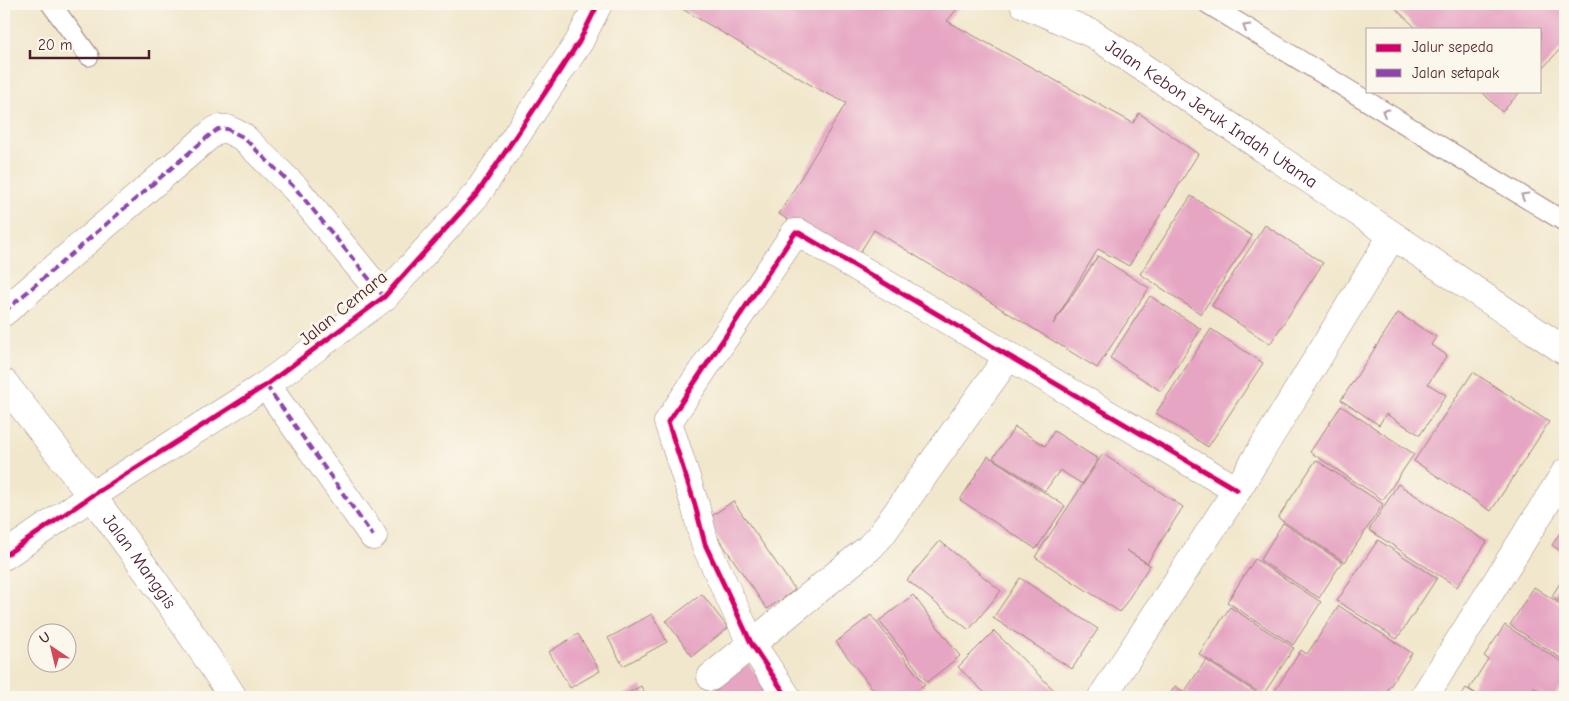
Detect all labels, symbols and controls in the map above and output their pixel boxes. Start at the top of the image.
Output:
one-way arrow [1243,24,1252,33]
scale bar [30,28,149,60]
legend [1366,28,1542,92]
street label: Jalan Kebon Jeruk Indah Utama [1101,35,1321,193]
text: 20 m [38,36,72,54]
text: Jalur sepeda [1412,38,1493,56]
text: Jalan setapak [1412,64,1500,82]
one-way arrow [1381,108,1390,118]
one-way arrow [1520,193,1529,203]
street label: Jalan Cemara [295,267,392,350]
street label: Jalan Manggis [98,510,181,613]
north arrow [28,624,78,674]
text: U [36,628,54,647]

